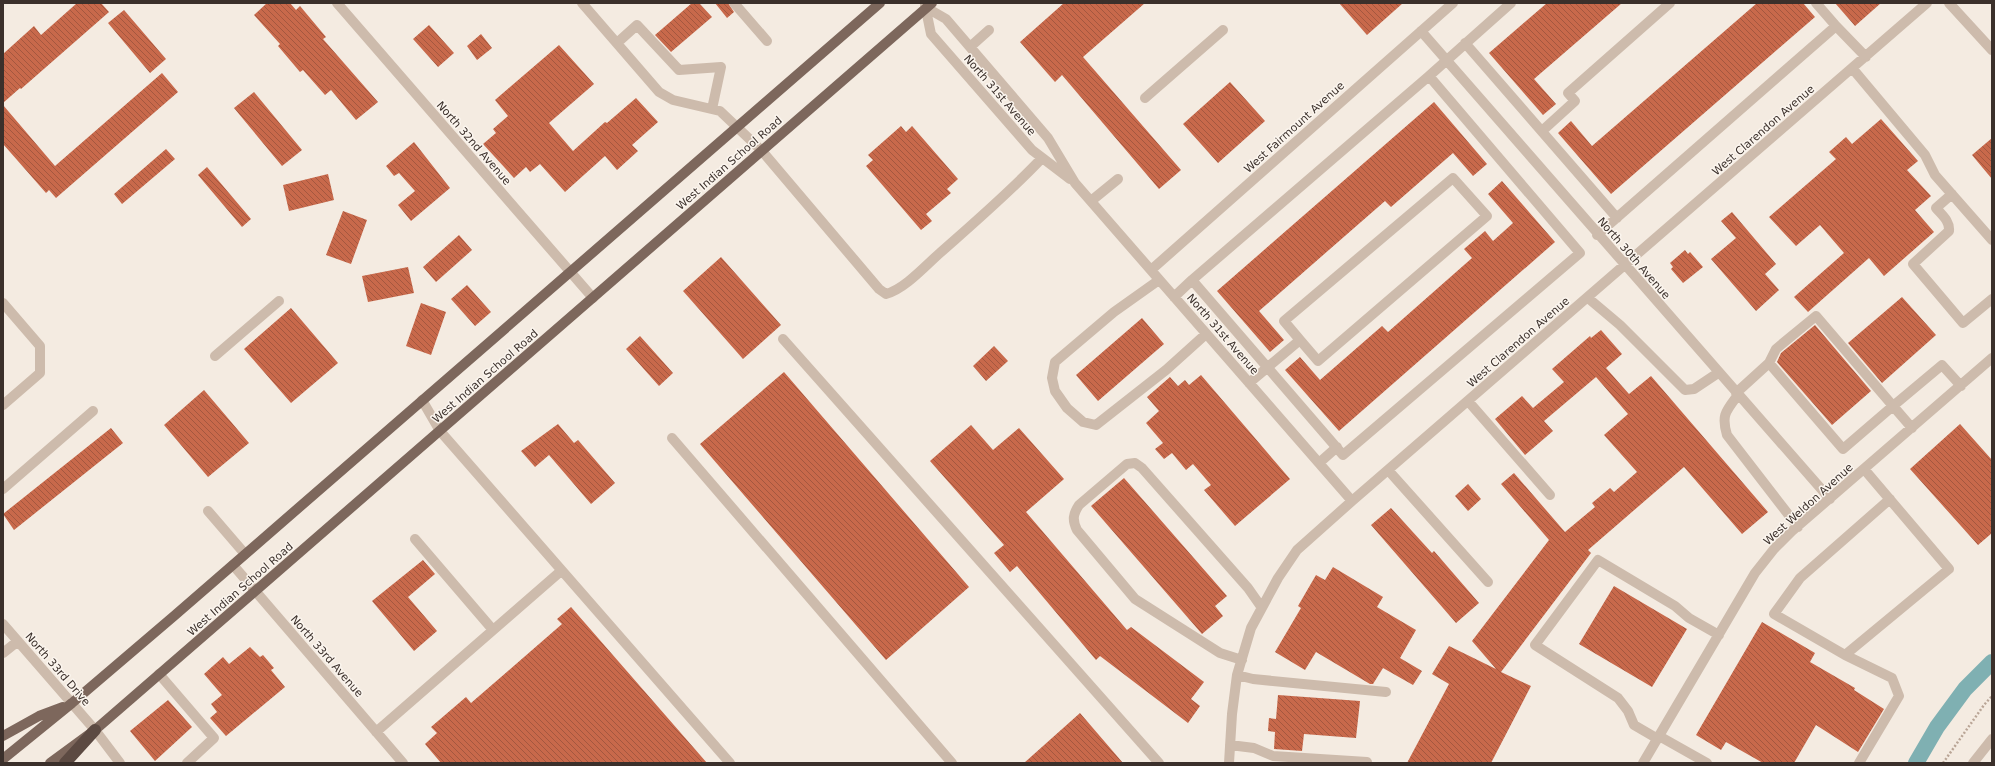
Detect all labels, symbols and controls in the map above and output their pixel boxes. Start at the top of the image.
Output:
street label: North 31st Avenue [961,52,1038,139]
street label: West Fairmount Avenue [1242,79,1347,176]
street label: West Clarendon Avenue [1710,82,1817,178]
street label: North 32nd Avenue [434,99,514,188]
street label: West Indian School Road [674,114,785,213]
street label: North 30th Avenue [1595,215,1673,302]
street label: North 31st Avenue [1184,291,1261,378]
street label: West Clarendon Avenue [1465,294,1572,390]
street label: West Indian School Road [430,327,541,426]
street label: West Weldon Avenue [1761,461,1856,548]
street label: West Indian School Road [185,540,296,639]
street label: North 33rd Avenue [288,613,366,700]
street label: North 33rd Drive [22,630,93,709]

